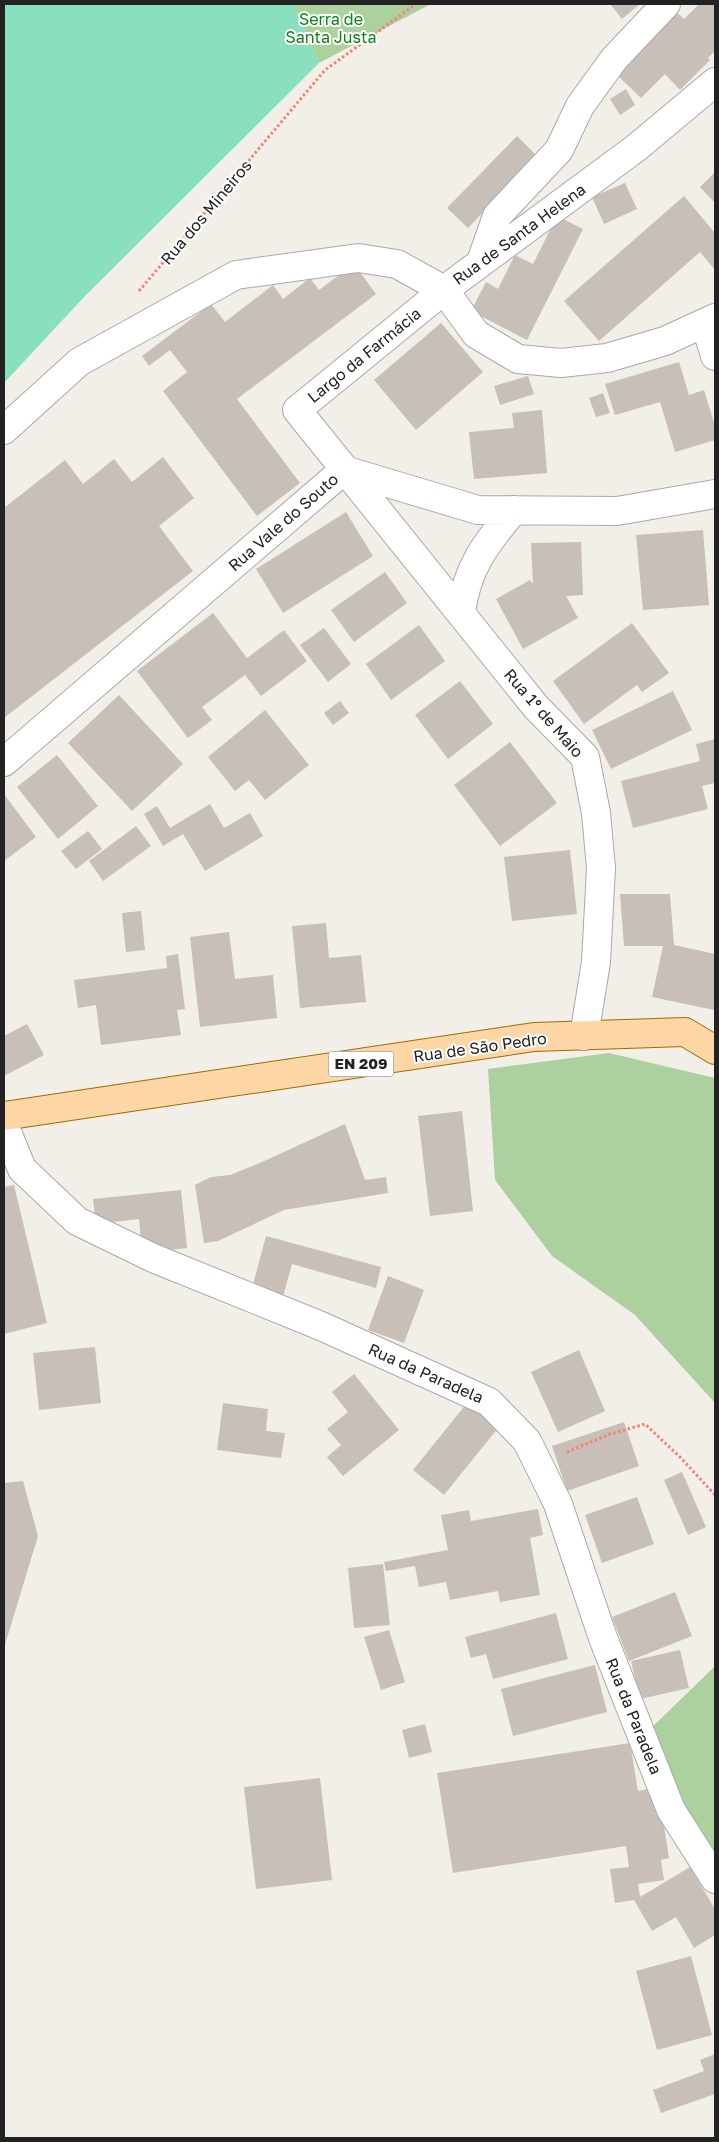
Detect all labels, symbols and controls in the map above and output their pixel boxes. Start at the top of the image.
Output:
park label: Serra de Santa Justa [286,9,376,47]
street label: Rua dos Mineiros [156,155,256,269]
street label: Rua de Santa Helena [449,179,589,289]
street label: Largo da Farmácia [303,303,425,407]
street label: Rua Vale do Souto [224,469,342,575]
street label: Rua 1º de Maio [500,665,588,761]
street label: Rua de São Pedro [412,1028,548,1066]
road number: EN 209 [328,1052,394,1076]
street label: Rua da Paradela [365,1339,487,1407]
street label: Rua da Paradela [602,1655,666,1777]

